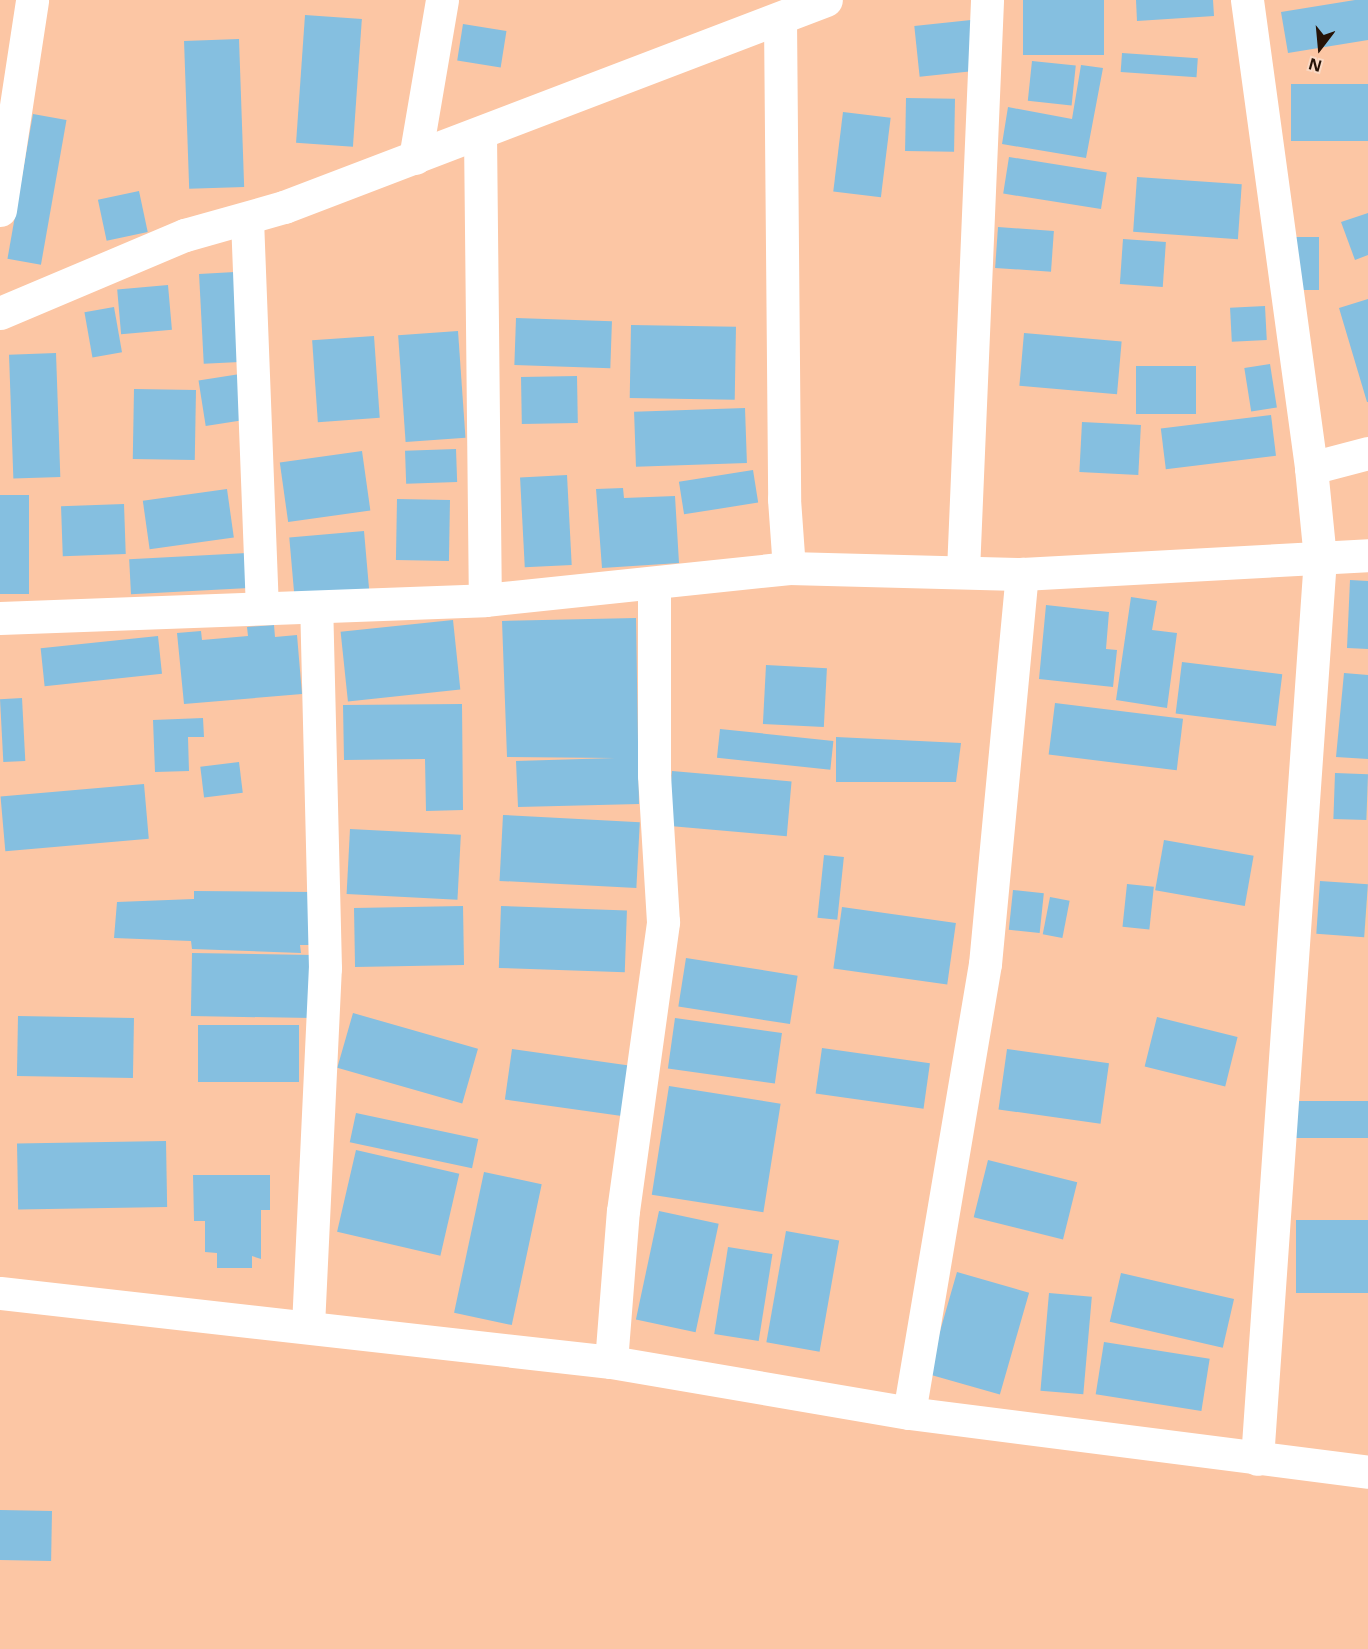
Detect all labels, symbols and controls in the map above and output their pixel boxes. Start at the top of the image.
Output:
north arrow [1290,18,1350,78]
text: N [1306,53,1324,78]

